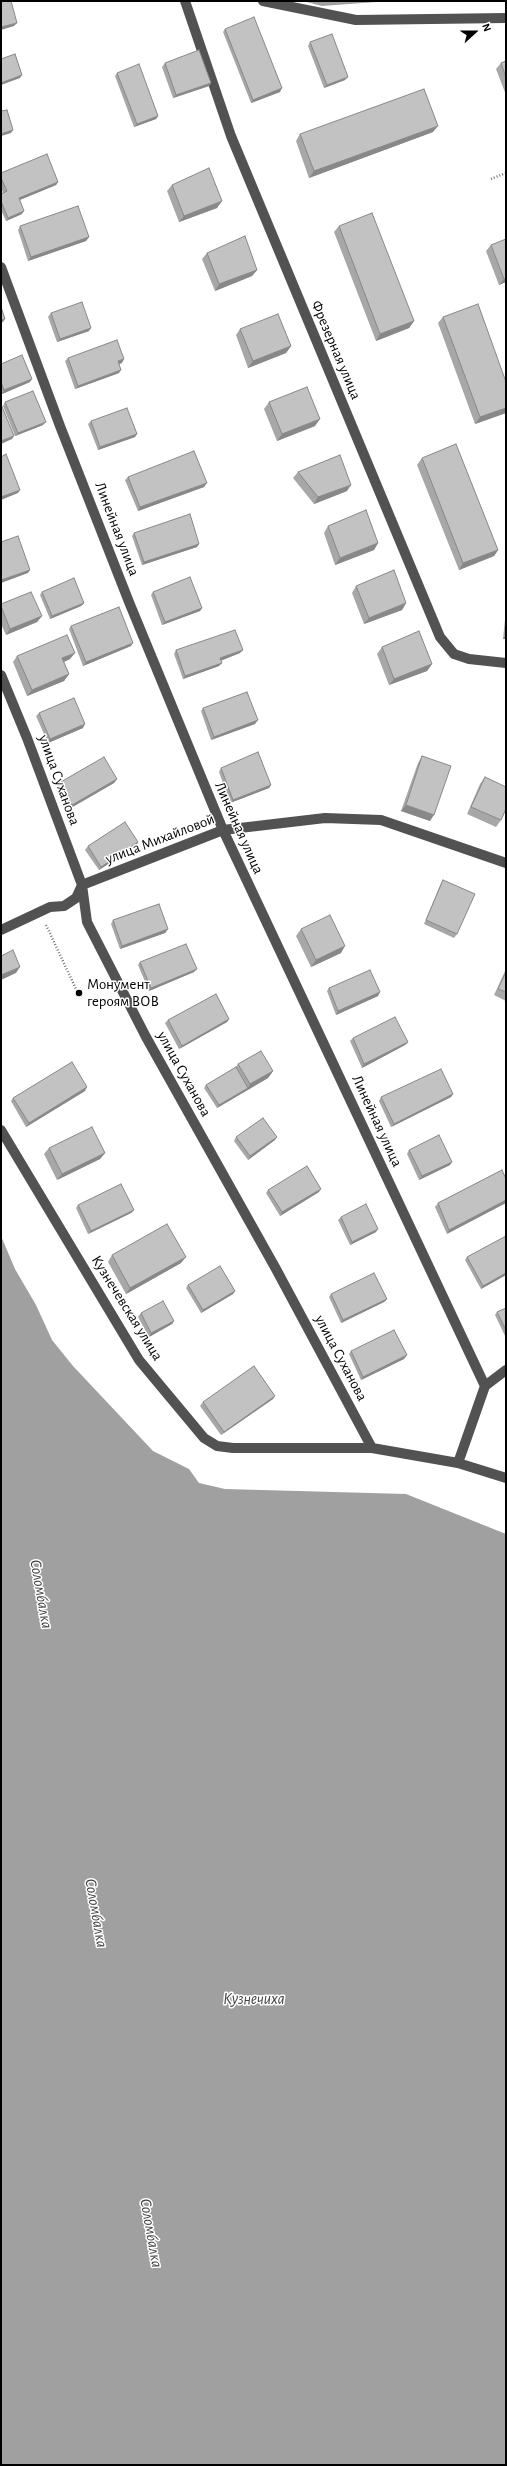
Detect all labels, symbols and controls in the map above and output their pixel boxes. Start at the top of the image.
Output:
north arrow [455,12,495,52]
text: N [480,22,493,33]
street label: Фрезерная улица [307,298,365,402]
street label: Линейная улица [91,479,143,579]
street label: улица Суханова [34,732,84,828]
street label: Линейная улица [211,779,267,877]
street label: улица Михайловой [103,810,217,868]
place label: Монумент героям ВОВ [87,975,159,1010]
marker: Монумент героям ВОВ [74,988,84,998]
street label: улица Суханова [153,1028,215,1120]
street label: Линейная улица [348,1072,406,1170]
street label: Кузнечевская улица [87,1252,167,1364]
street label: улица Суханова [311,1312,371,1404]
water label: Соломбалка [25,1558,57,1630]
water label: Соломбалка [80,1877,112,1949]
water label: Кузнечиха [223,1989,285,2009]
water label: Соломбалка [135,2197,167,2269]

